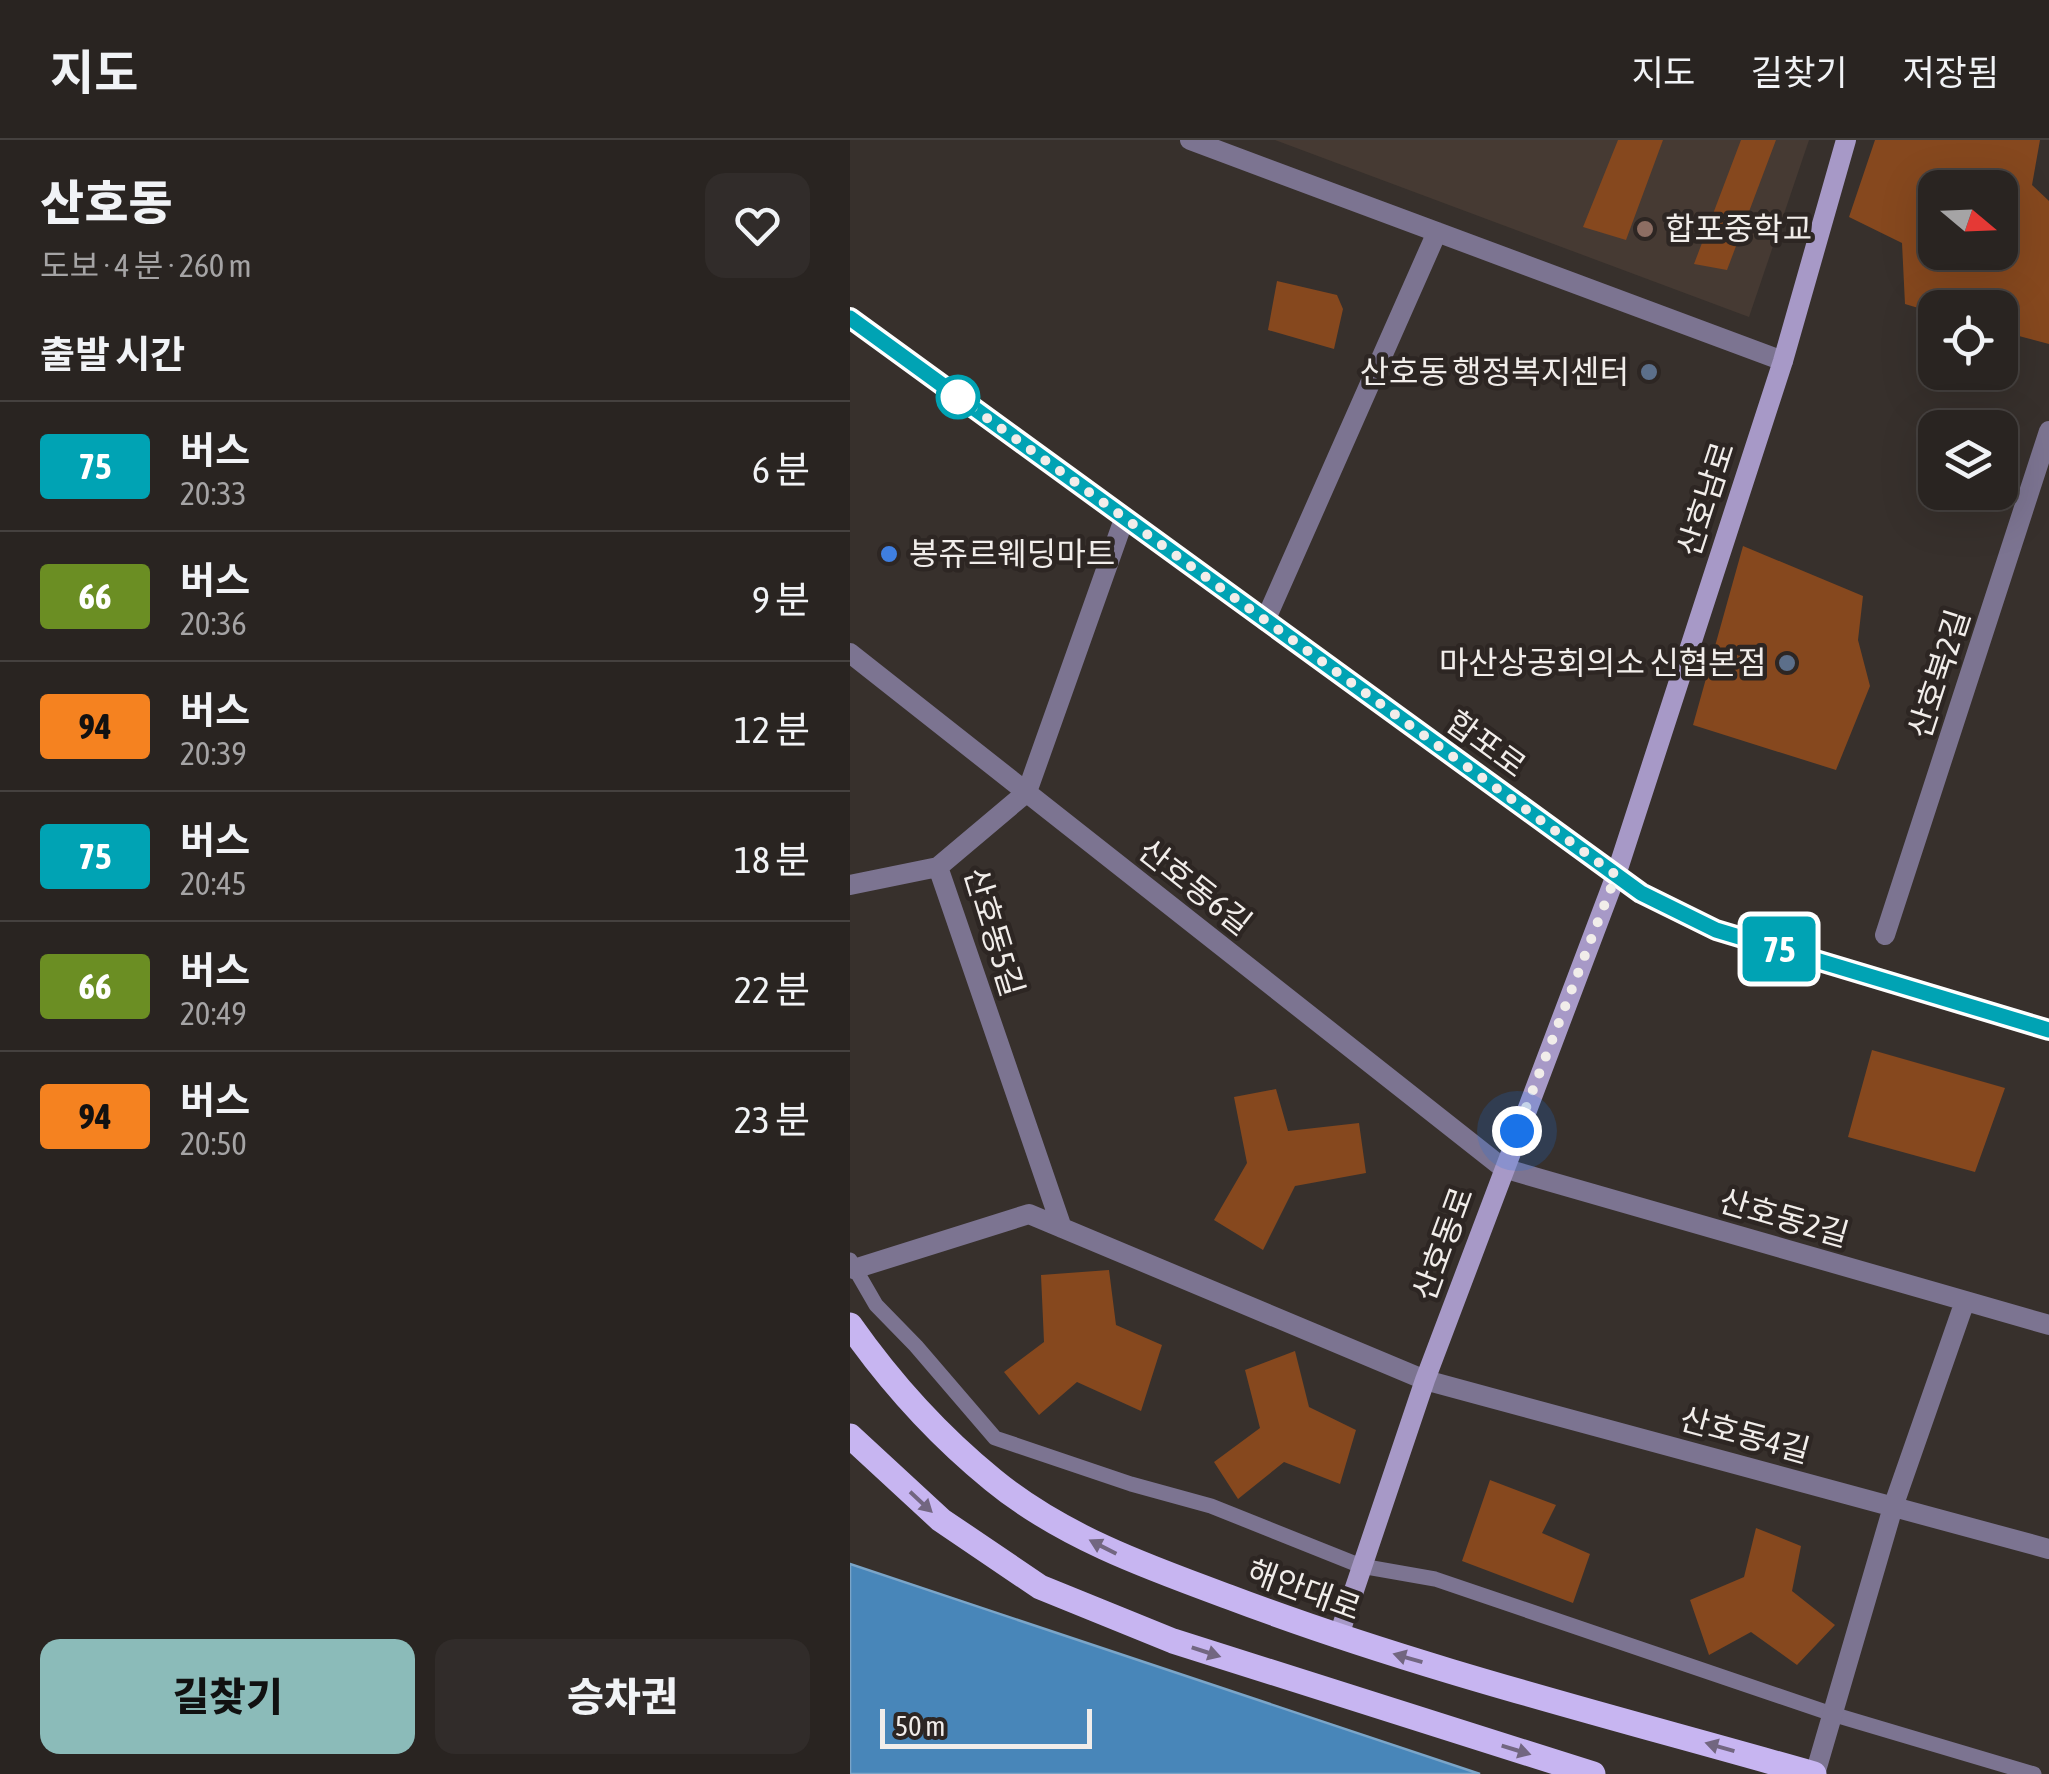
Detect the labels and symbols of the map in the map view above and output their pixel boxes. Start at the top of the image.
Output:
north arrow [1918,170,2018,270]
place label: 합포중학교 [1665,210,1812,247]
marker: 합포중학교 [1634,218,1656,240]
place label: 산호동 행정복지센터 [1360,353,1629,390]
marker: 산호동 행정복지센터 [1638,361,1660,383]
unlabelled marker [937,376,979,418]
street label: 산호남로 [1670,437,1741,561]
place label: 봉쥬르웨딩마트 [909,535,1115,572]
marker: 봉쥬르웨딩마트 [878,543,900,565]
street label: 산호북2길 [1900,605,1977,743]
place label: 마산상공회의소 신협본점 [1439,644,1767,681]
marker: 마산상공회의소 신협본점 [1776,652,1798,674]
street label: 합포로 [1440,703,1533,785]
street label: 산호동6길 [1132,831,1259,942]
street label: 산호동5길 [957,863,1032,1001]
line badge: 75 [1734,916,1824,982]
your location [1492,1106,1542,1156]
street label: 산호동2길 [1715,1181,1853,1254]
street label: 산호동로 [1405,1182,1480,1305]
street label: 산호동4길 [1676,1399,1814,1470]
one-way arrow [909,1490,933,1513]
one-way arrow [1089,1539,1118,1556]
street label: 해안대로 [1243,1552,1366,1627]
one-way arrow [1192,1646,1222,1661]
one-way arrow [1392,1650,1423,1665]
scale bar [880,1704,1092,1748]
one-way arrow [1705,1739,1735,1754]
one-way arrow [1502,1743,1532,1758]

